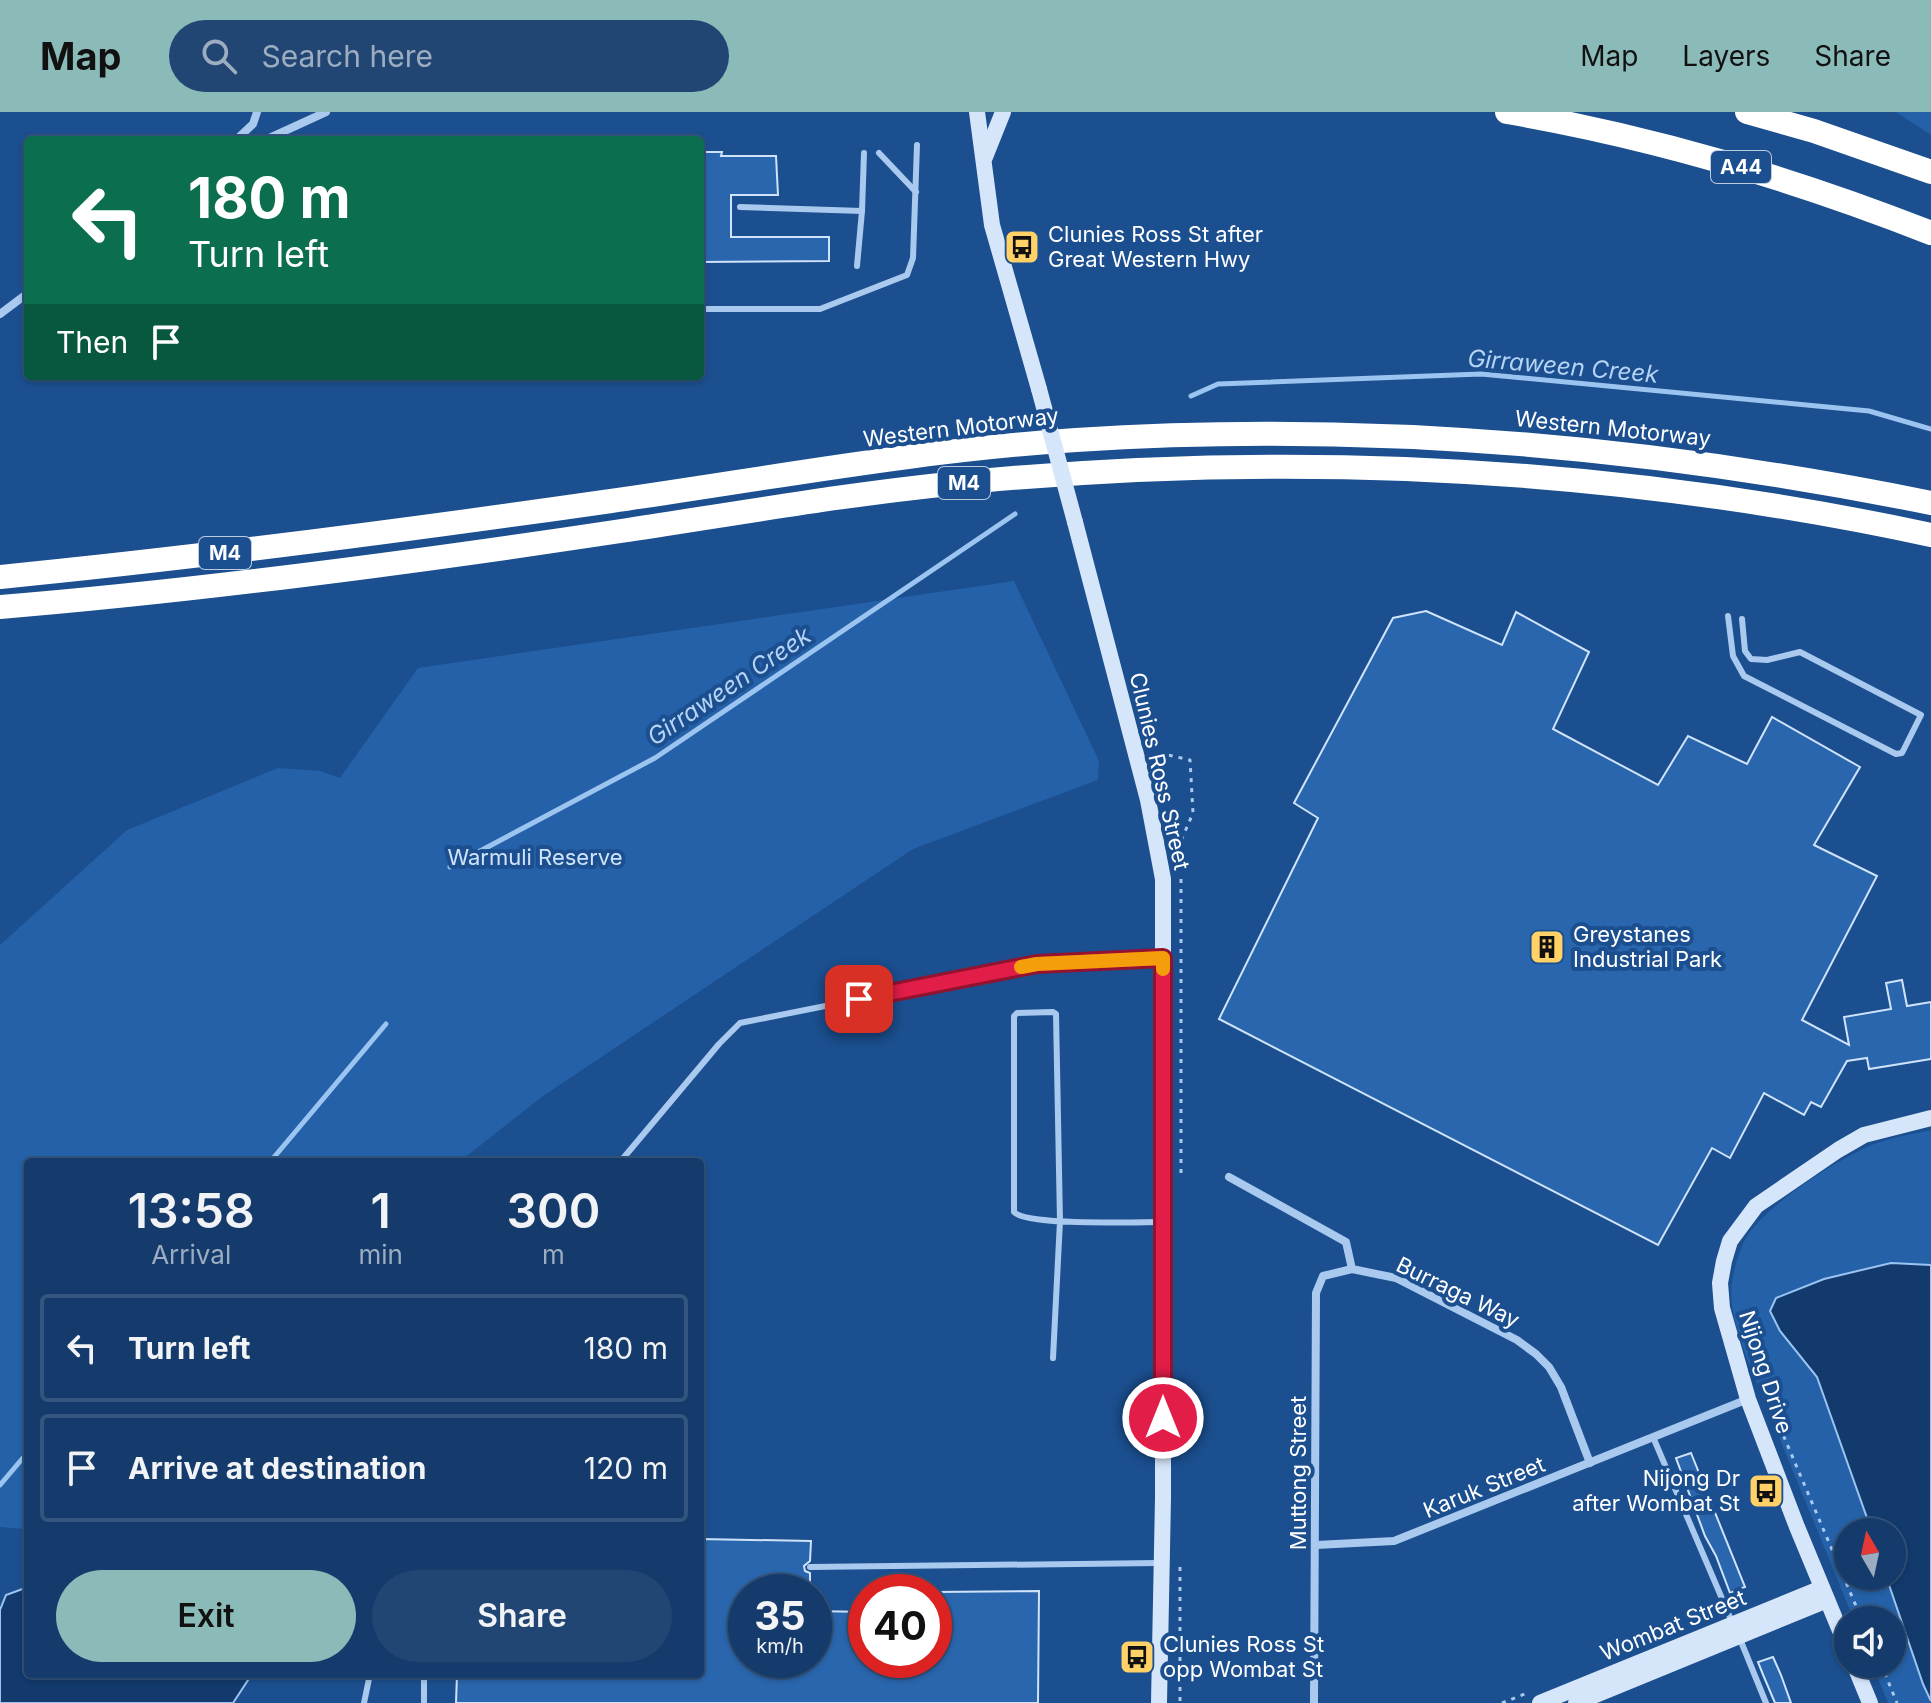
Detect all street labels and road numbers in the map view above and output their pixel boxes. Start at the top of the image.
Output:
road number: A44 [1711,151,1771,183]
street label: Western Motorway [862,402,1060,452]
street label: Western Motorway [1514,405,1712,451]
road number: M4 [938,467,990,499]
road number: M4 [199,537,251,569]
street label: Clunies Ross Street [1125,670,1195,872]
street label: Burraga Way [1392,1251,1524,1333]
street label: Nijong Drive [1734,1307,1798,1437]
street label: Muttong Street [1285,1396,1311,1550]
street label: Karuk Street [1419,1451,1549,1523]
street label: Wombat Street [1596,1584,1750,1666]

